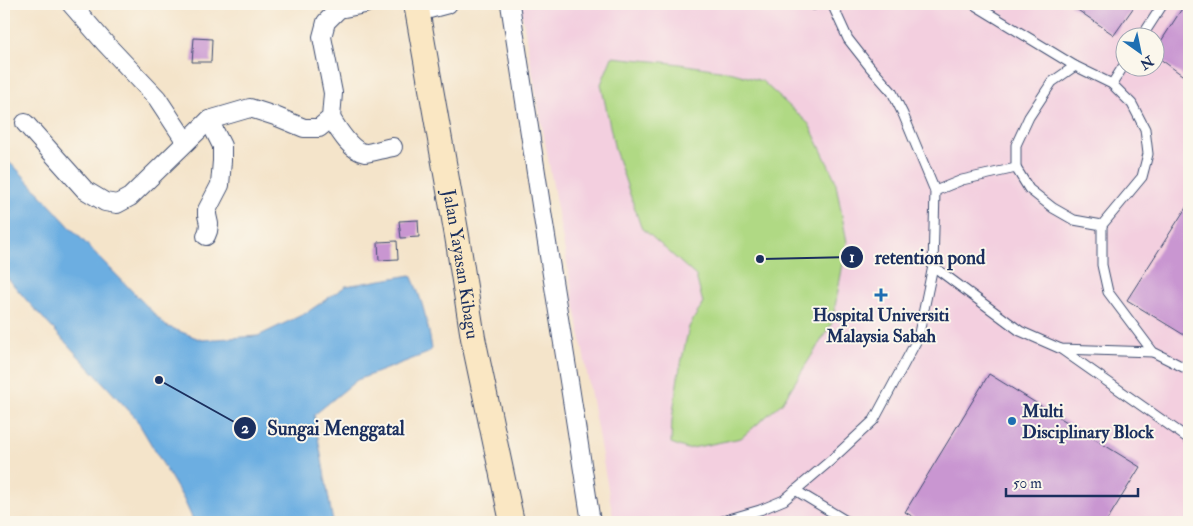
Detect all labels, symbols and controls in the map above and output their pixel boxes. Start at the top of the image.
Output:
north arrow [1116,28,1166,78]
text: N [1137,51,1158,73]
street label: Jalan Yayasan Kibagu [437,187,484,341]
callout: retention pond [840,240,995,274]
text: retention pond [874,246,986,271]
text: 1 [849,248,855,267]
marker: Hospital Universiti Malaysia Sabah [874,288,888,302]
place label: Hospital Universiti Malaysia Sabah [813,304,950,348]
place label: Multi Disciplinary Block [1021,400,1154,444]
callout: Sungai Menggatal [232,411,415,445]
marker: Multi Disciplinary Block [1006,415,1018,427]
text: Sungai Menggatal [267,417,405,442]
text: 2 [241,419,249,438]
scale bar [1006,466,1138,498]
text: 50 m [1013,474,1042,493]

